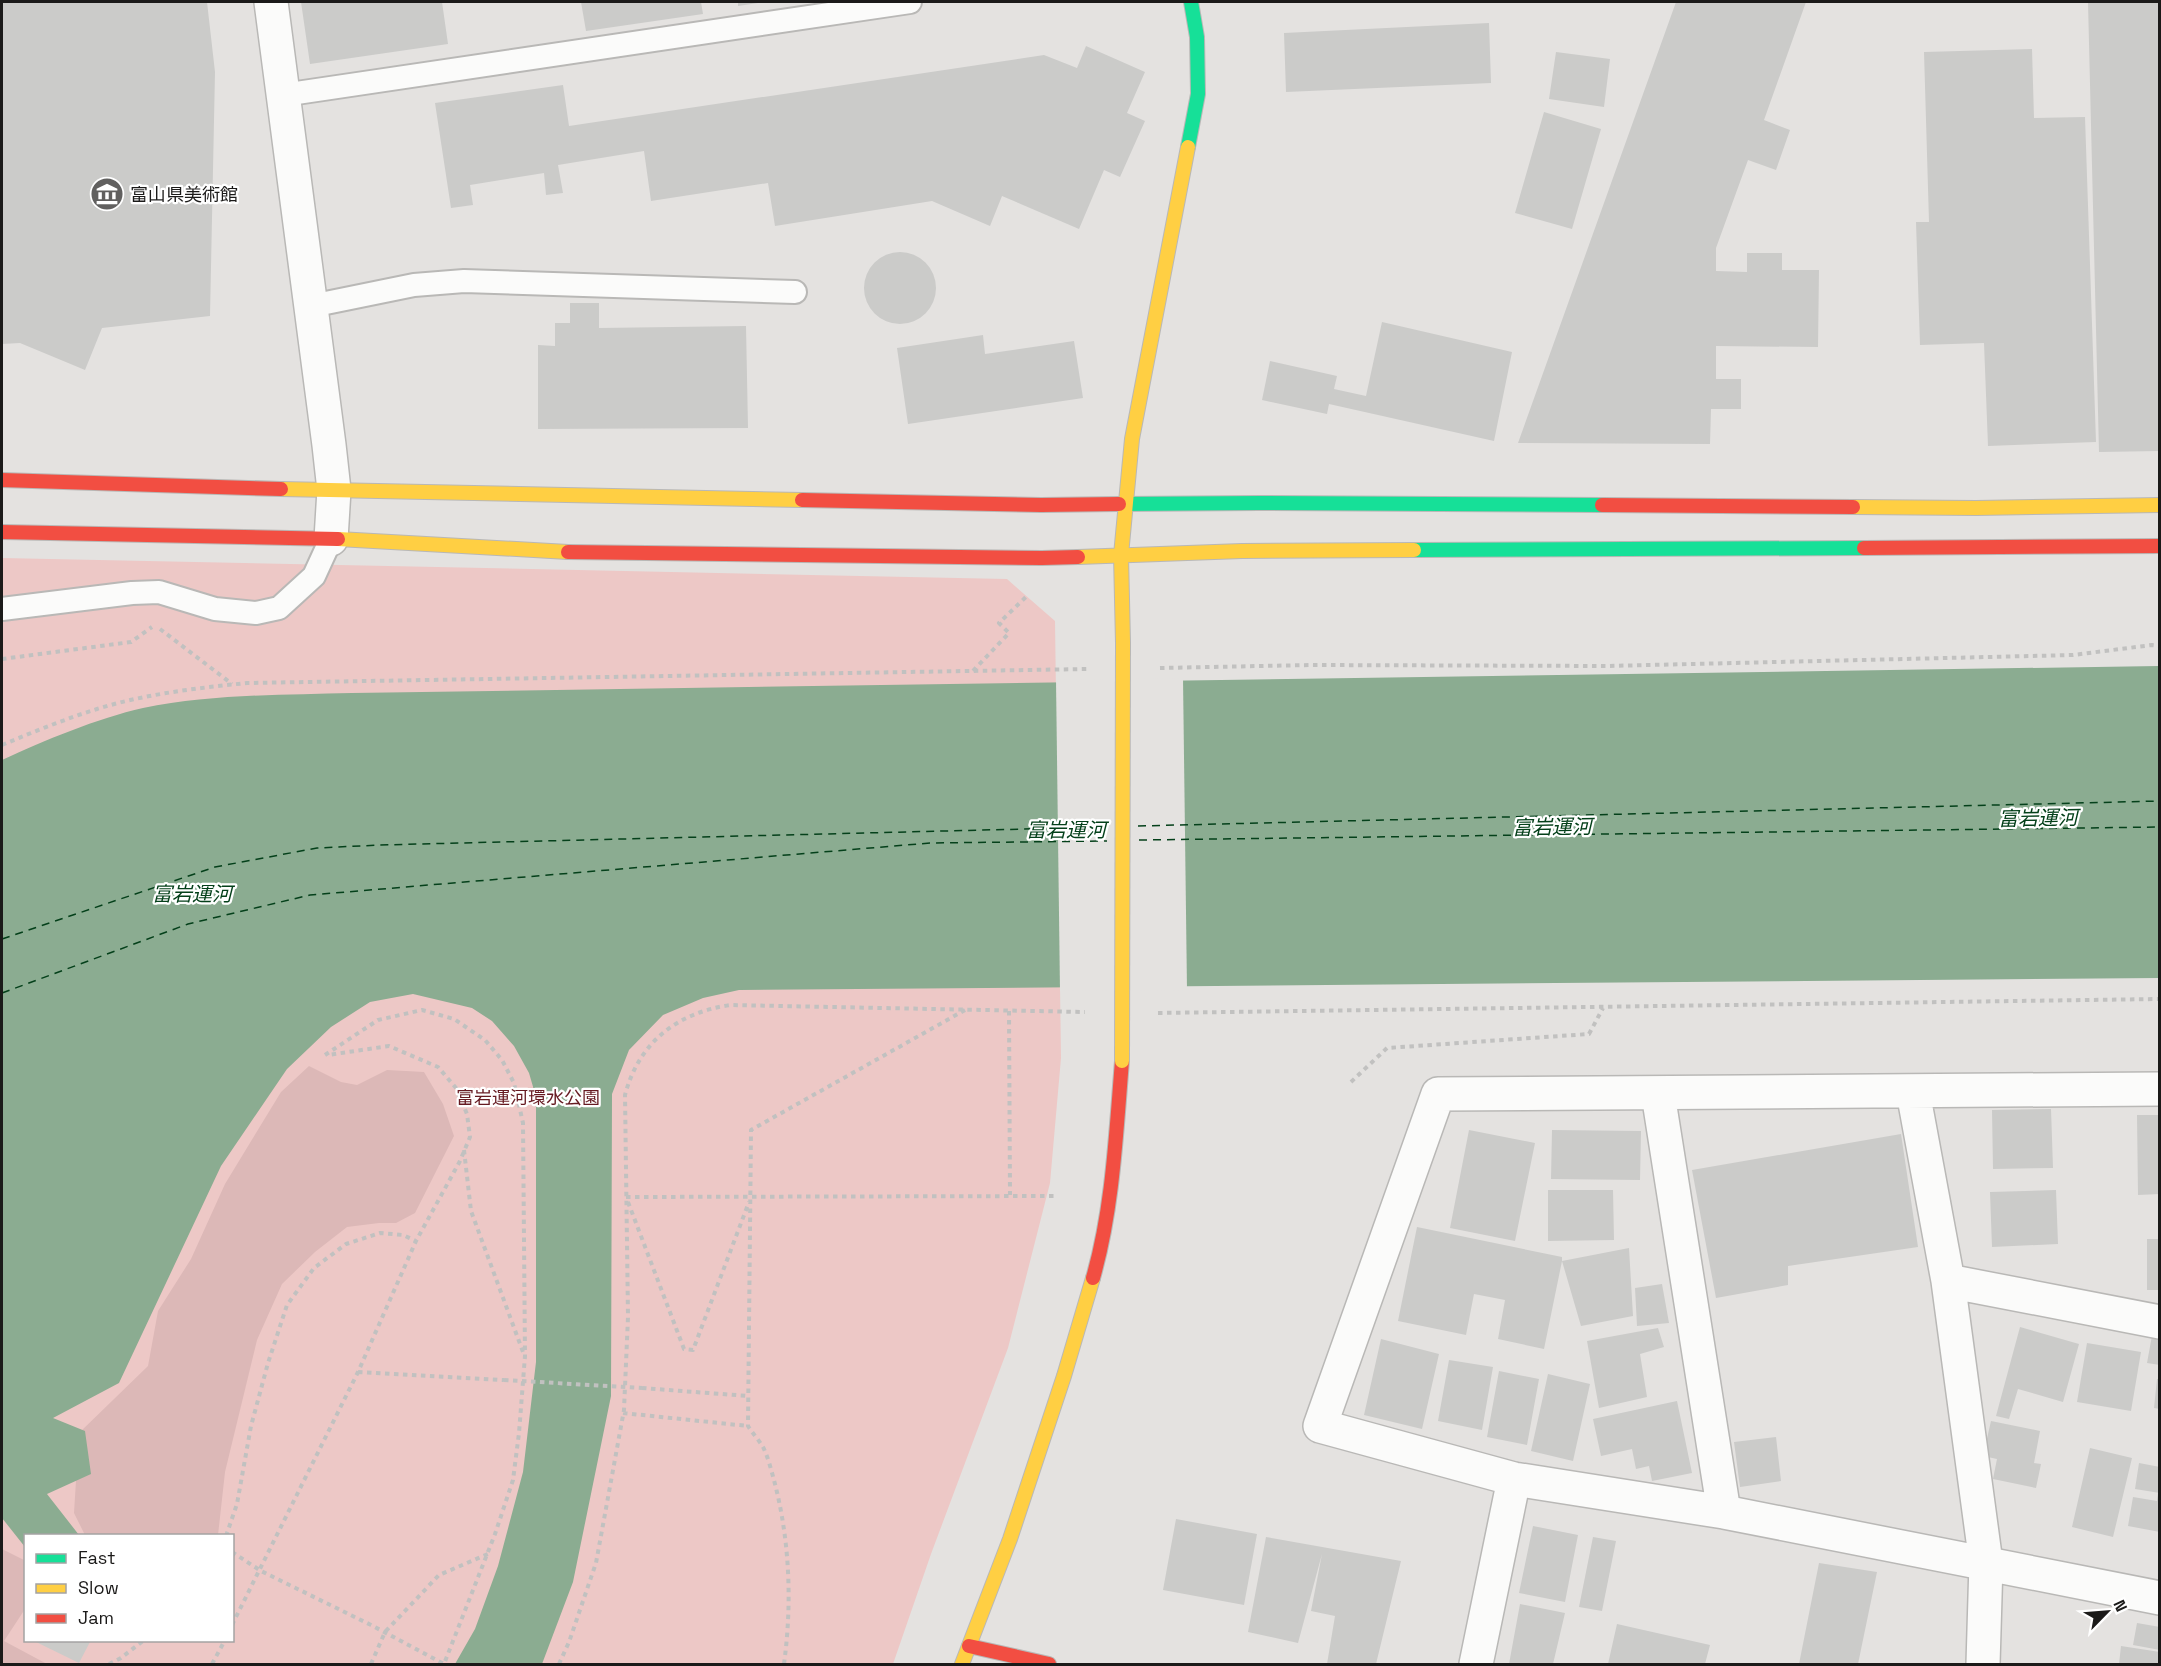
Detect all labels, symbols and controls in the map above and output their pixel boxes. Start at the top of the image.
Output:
museum icon: 富山県美術館 [89,176,125,212]
place label: 富山県美術館 [130,183,238,206]
water label: 富岩運河 [1998,804,2082,832]
water label: 富岩運河 [1512,813,1596,841]
water label: 富岩運河 [1026,817,1110,843]
water label: 富岩運河 [152,881,236,907]
park label: 富岩運河環水公園 [456,1086,600,1109]
legend [24,1534,234,1642]
text: Fast [78,1546,115,1569]
text: Slow [78,1576,119,1599]
north arrow [2077,1582,2137,1642]
text: N [2108,1597,2132,1615]
text: Jam [78,1606,114,1629]

